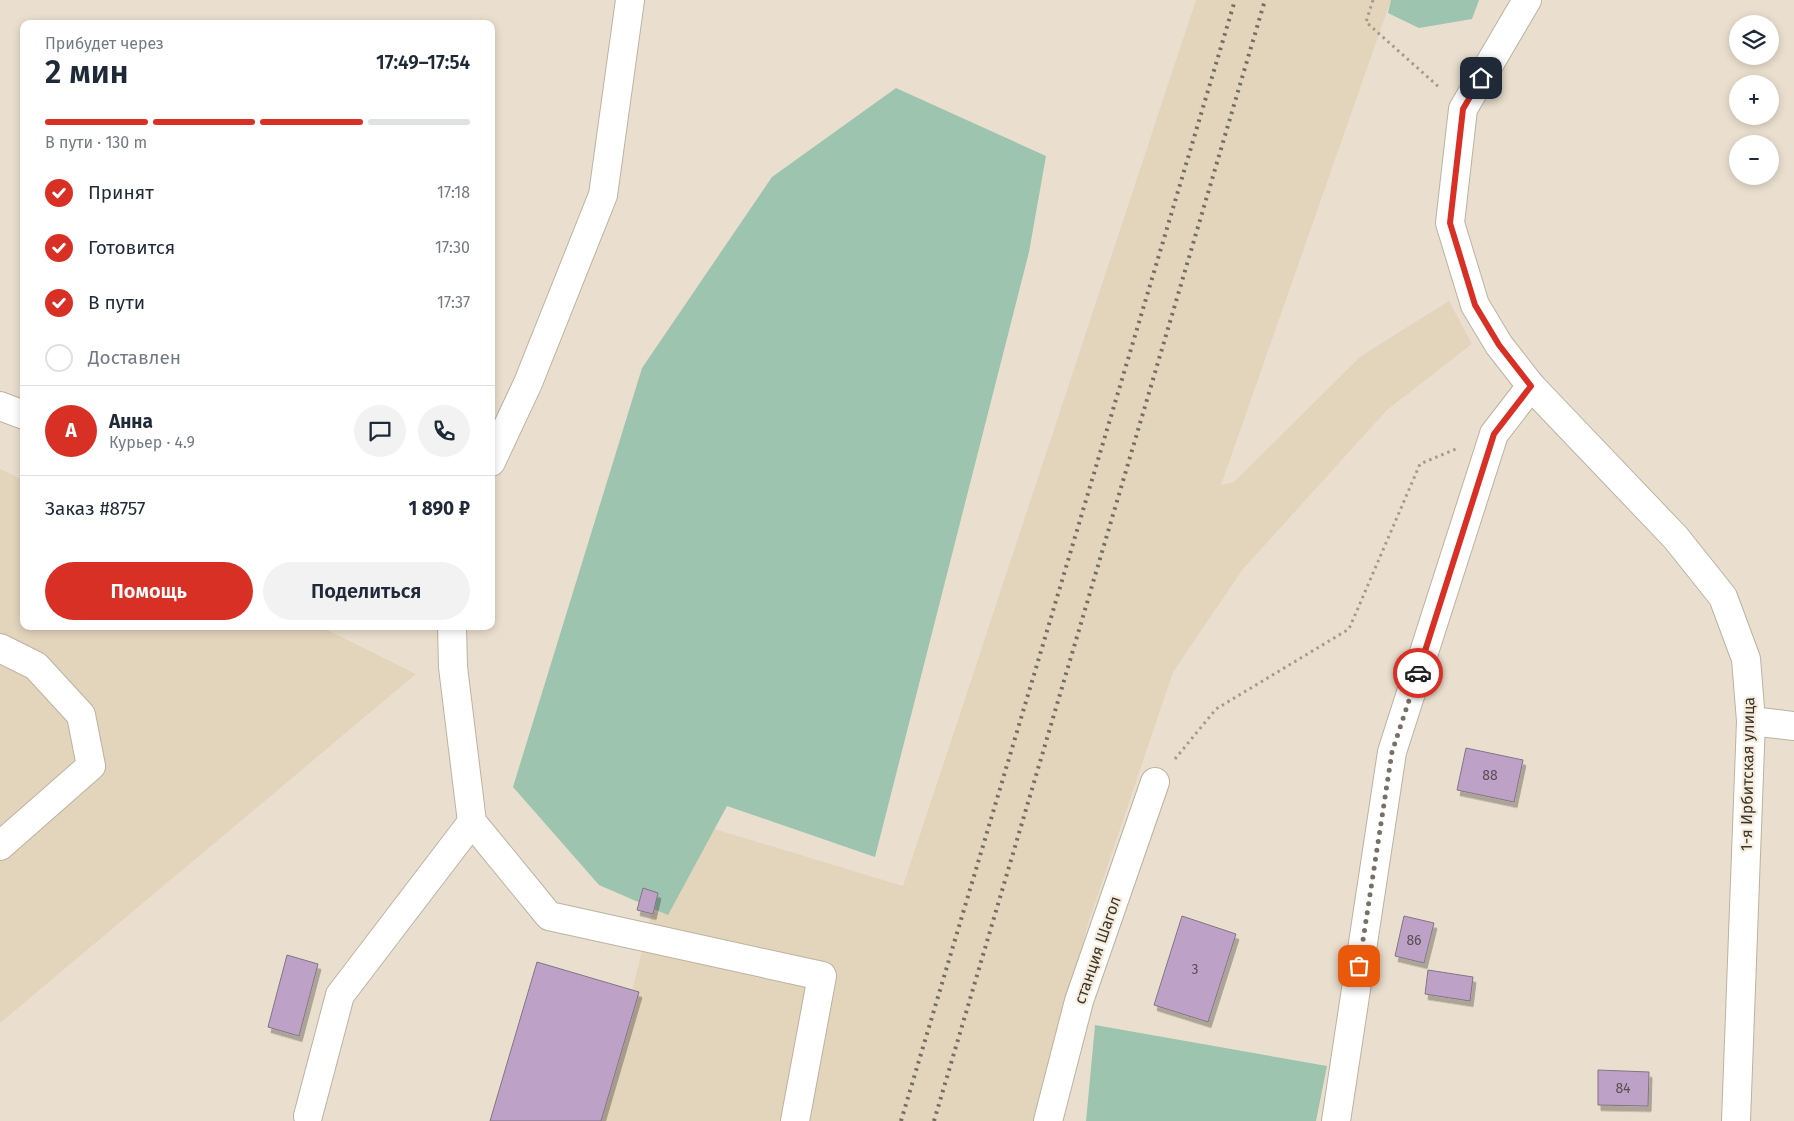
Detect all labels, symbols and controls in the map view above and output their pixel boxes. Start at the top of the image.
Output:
map controls [1729,15,1779,185]
button: layers [1729,15,1779,65]
text: Прибудет через [45,34,164,53]
text: 17:49–17:54 [376,51,470,74]
text: 2 мин [45,53,128,91]
pin [1460,57,1502,99]
icon: home [1467,64,1495,92]
button: + [1729,75,1779,125]
text: В пути · 130 m [45,133,147,152]
button: − [1729,135,1779,185]
icon: check [45,179,73,207]
text: Принят [88,181,154,204]
text: 17:18 [437,183,470,202]
icon: check [45,234,73,262]
text: Готовится [88,236,175,259]
text: 17:30 [435,238,470,257]
icon: check [45,289,73,317]
text: В пути [88,291,145,314]
text: 17:37 [437,293,470,312]
text: Доставлен [88,346,181,369]
button: chat [354,405,406,457]
button: phone [418,405,470,457]
text: Анна [109,410,153,433]
text: А [65,419,77,442]
text: Курьер · 4.9 [109,433,195,452]
text: Заказ #8757 [45,497,145,520]
text: 1 890 ₽ [408,497,470,520]
button: Помощь [45,562,253,620]
button: Поделиться [263,562,470,620]
courier [1393,648,1443,698]
icon: car [1404,659,1432,687]
street label: 1-я Ирбитская улица [1737,697,1758,851]
house number: 88 [1482,767,1498,784]
street label: станция Шагол [1070,894,1125,1007]
house number: 86 [1406,932,1422,949]
pin [1338,945,1380,987]
icon: bag [1345,952,1373,980]
house number: 3 [1192,961,1199,978]
house number: 84 [1615,1080,1631,1097]

